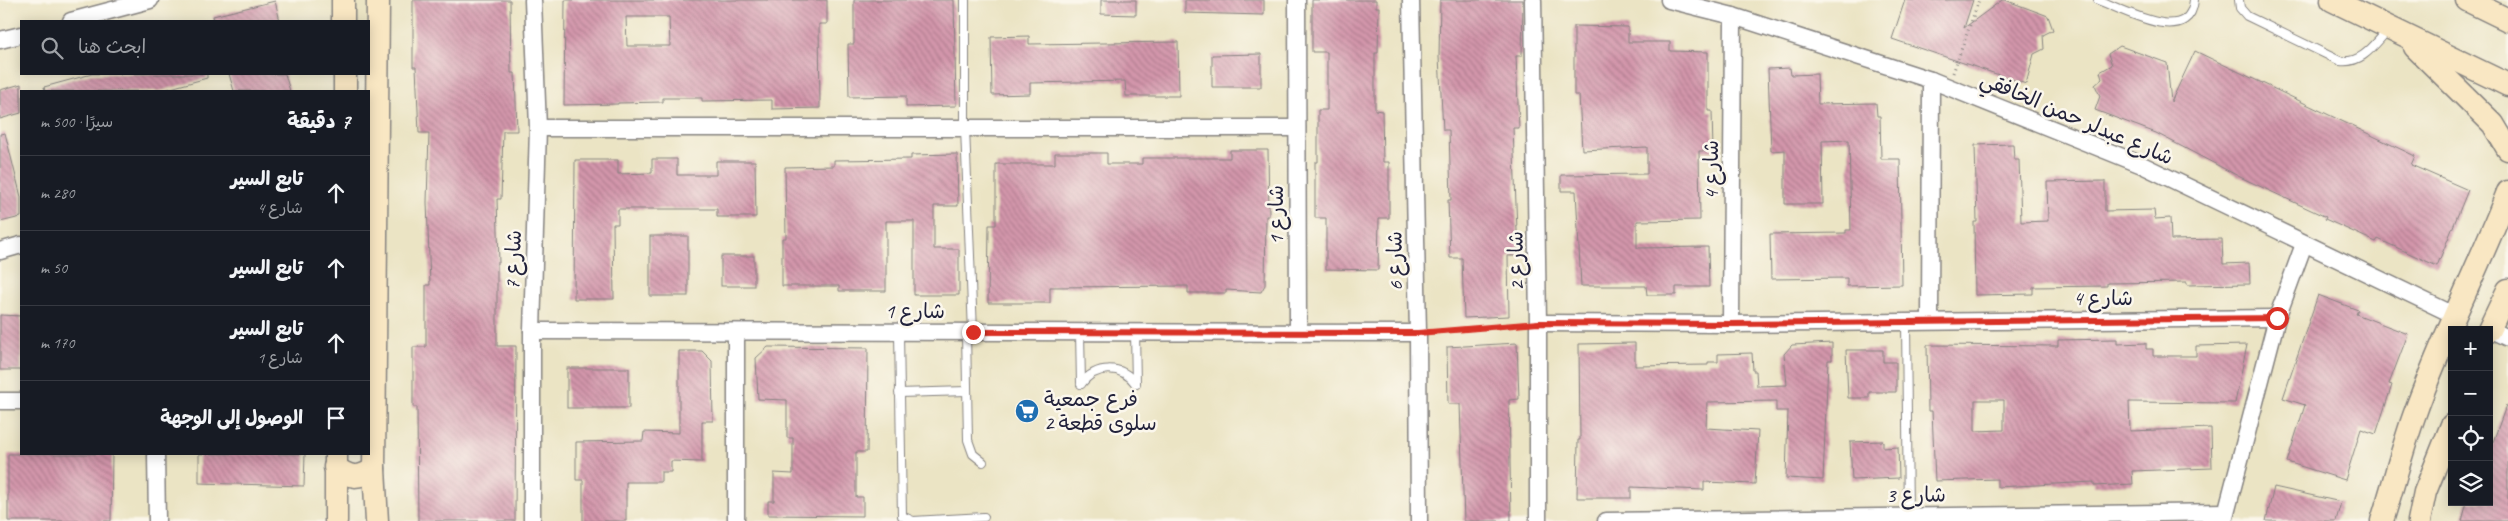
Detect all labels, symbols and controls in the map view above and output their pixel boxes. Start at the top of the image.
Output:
search box [20,20,370,75]
icon: search [38,34,66,62]
text: ابحث هنا [78,35,146,59]
street label: شارع عبدلر حمن الخافقي [1974,66,2177,176]
text: 7 دقيقة [287,108,350,134]
text: سيرًا · 500 m [40,112,113,132]
street label: شارع 4 [1698,140,1726,200]
text: تابع السير [231,167,303,191]
icon: ahead [322,179,350,207]
text: 280 m [40,183,74,203]
street label: شارع 1 [1263,185,1291,245]
text: شارع 4 [257,198,303,218]
street label: شارع 7 [499,230,529,290]
street label: شارع 6 [1381,231,1411,291]
street label: شارع 2 [1502,231,1532,291]
icon: ahead [322,254,350,282]
text: تابع السير [231,256,303,280]
text: 50 m [40,258,67,278]
street label: شارع 4 [2073,285,2133,313]
street label: شارع 1 [885,298,945,326]
route start [2266,307,2289,330]
text: تابع السير [231,317,303,341]
route end [962,321,985,344]
map controls [2448,326,2493,506]
button: + [2448,326,2493,371]
icon: ahead [322,329,350,357]
text: 170 m [40,333,74,353]
text: شارع 1 [257,348,303,368]
button: − [2448,371,2493,416]
place label: فرع جمعية سلوى قطعة 2 [1044,386,1157,437]
supermarket icon: فرع جمعية سلوى قطعة 2 [1014,398,1040,424]
icon: arrive [322,404,350,432]
text: الوصول إلى الوجهة [160,406,303,430]
button: locate [2448,416,2493,461]
button: layers [2448,461,2493,506]
street label: شارع 3 [1886,481,1946,511]

